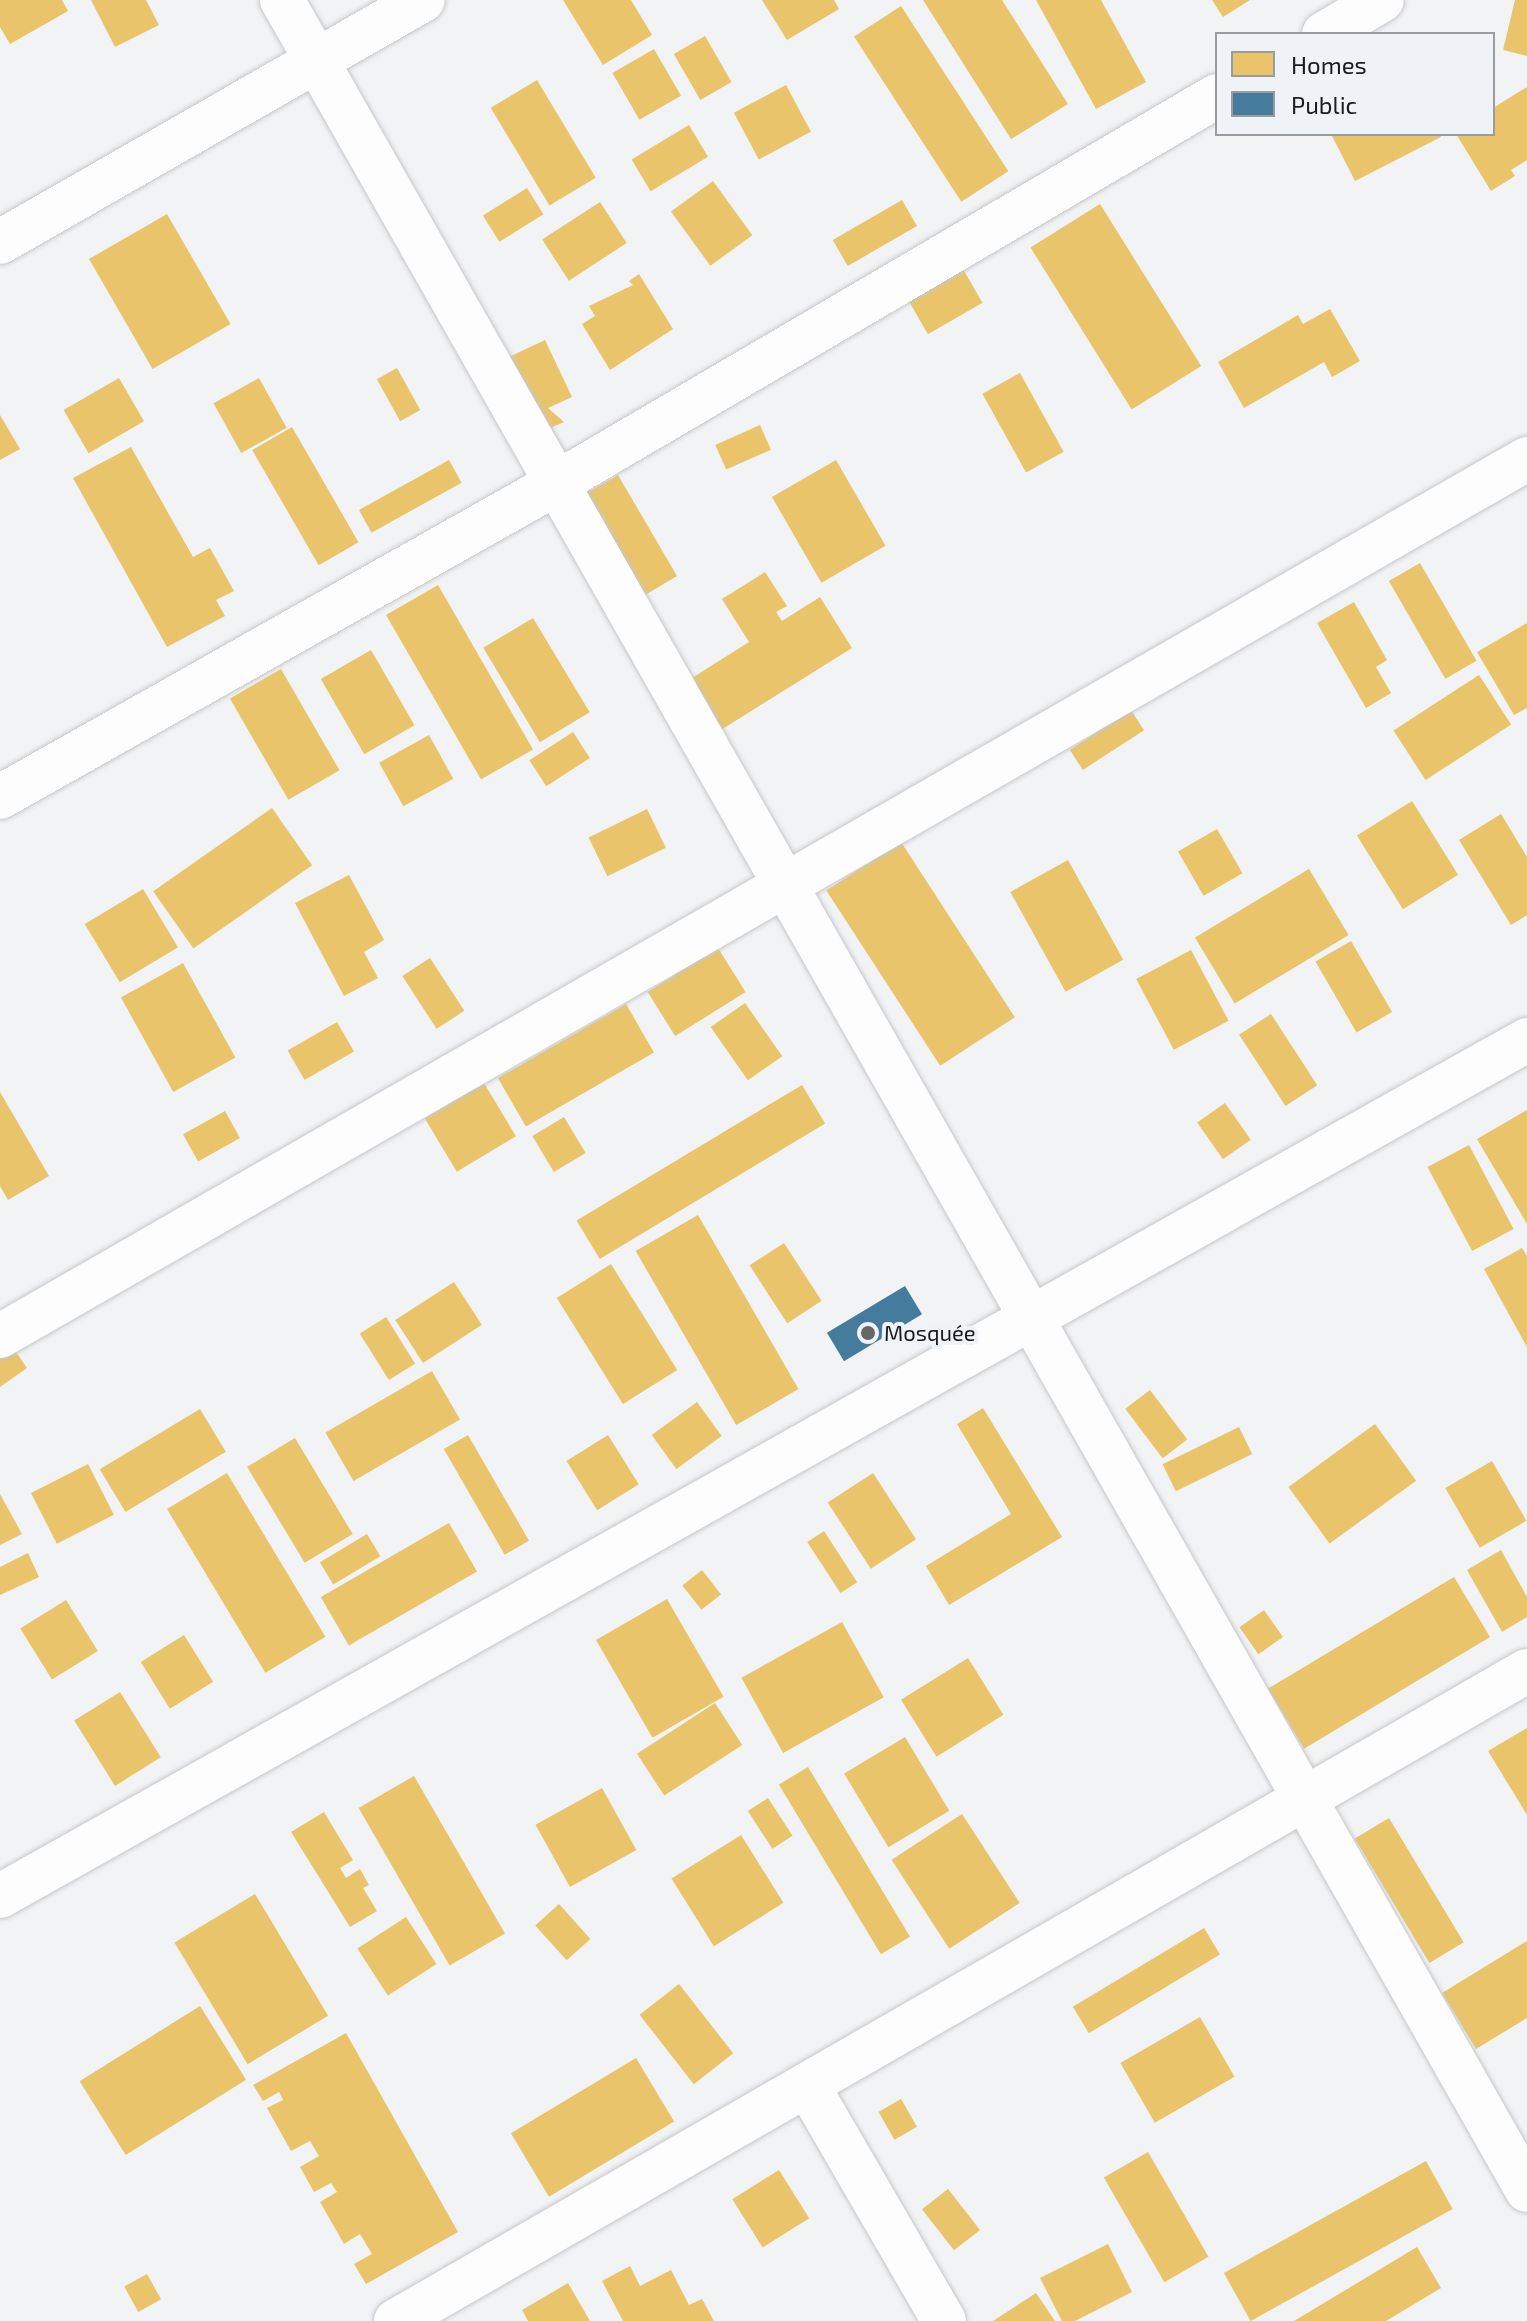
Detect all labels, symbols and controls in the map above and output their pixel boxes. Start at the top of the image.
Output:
legend [1215,32,1495,136]
text: Homes [1291,50,1367,79]
text: Public [1291,90,1357,119]
place label: Mosquée [884,1320,976,1346]
marker: Mosquée [859,1324,877,1342]

